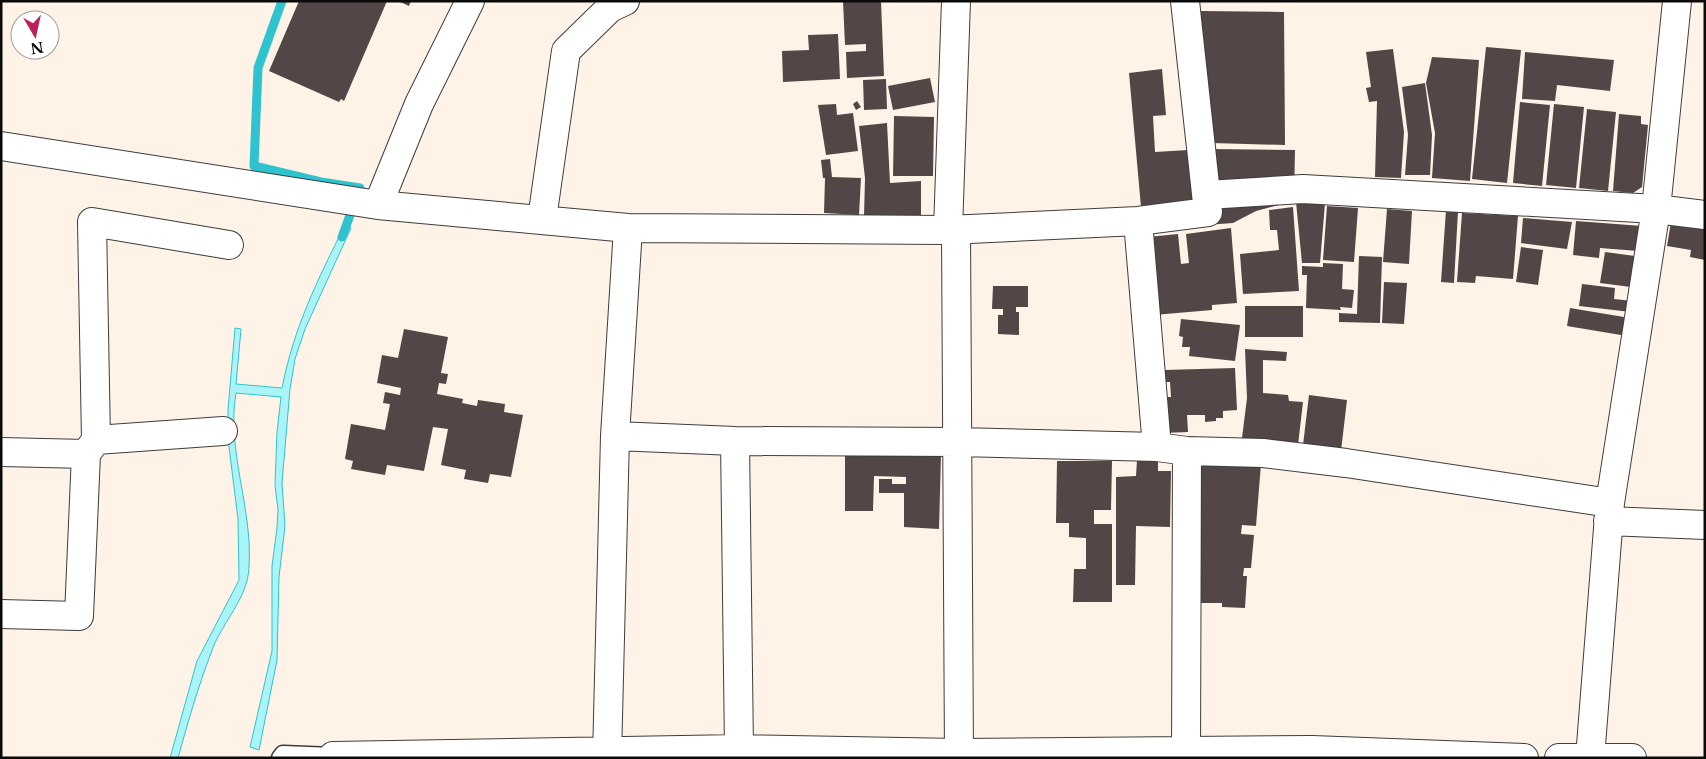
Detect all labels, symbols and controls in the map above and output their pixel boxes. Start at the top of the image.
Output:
north arrow [10,10,60,60]
text: N [29,38,45,58]

